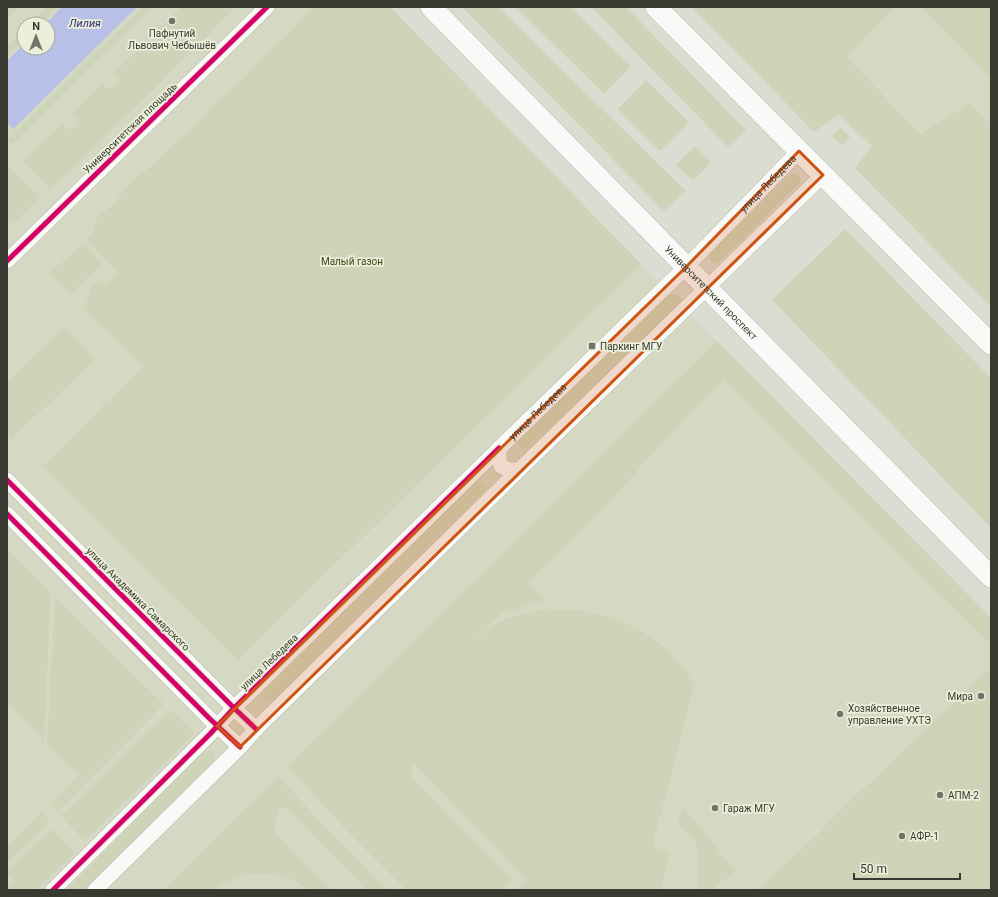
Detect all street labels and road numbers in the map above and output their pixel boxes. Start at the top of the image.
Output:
street label: Университетская площадь [81,80,179,176]
street label: улица Лебедева [737,152,798,214]
street label: Университетский проспект [663,243,760,342]
street label: улица Лебедева [506,381,568,442]
street label: улица Академика Самарского [84,545,192,653]
street label: улица Лебедева [238,632,300,692]

